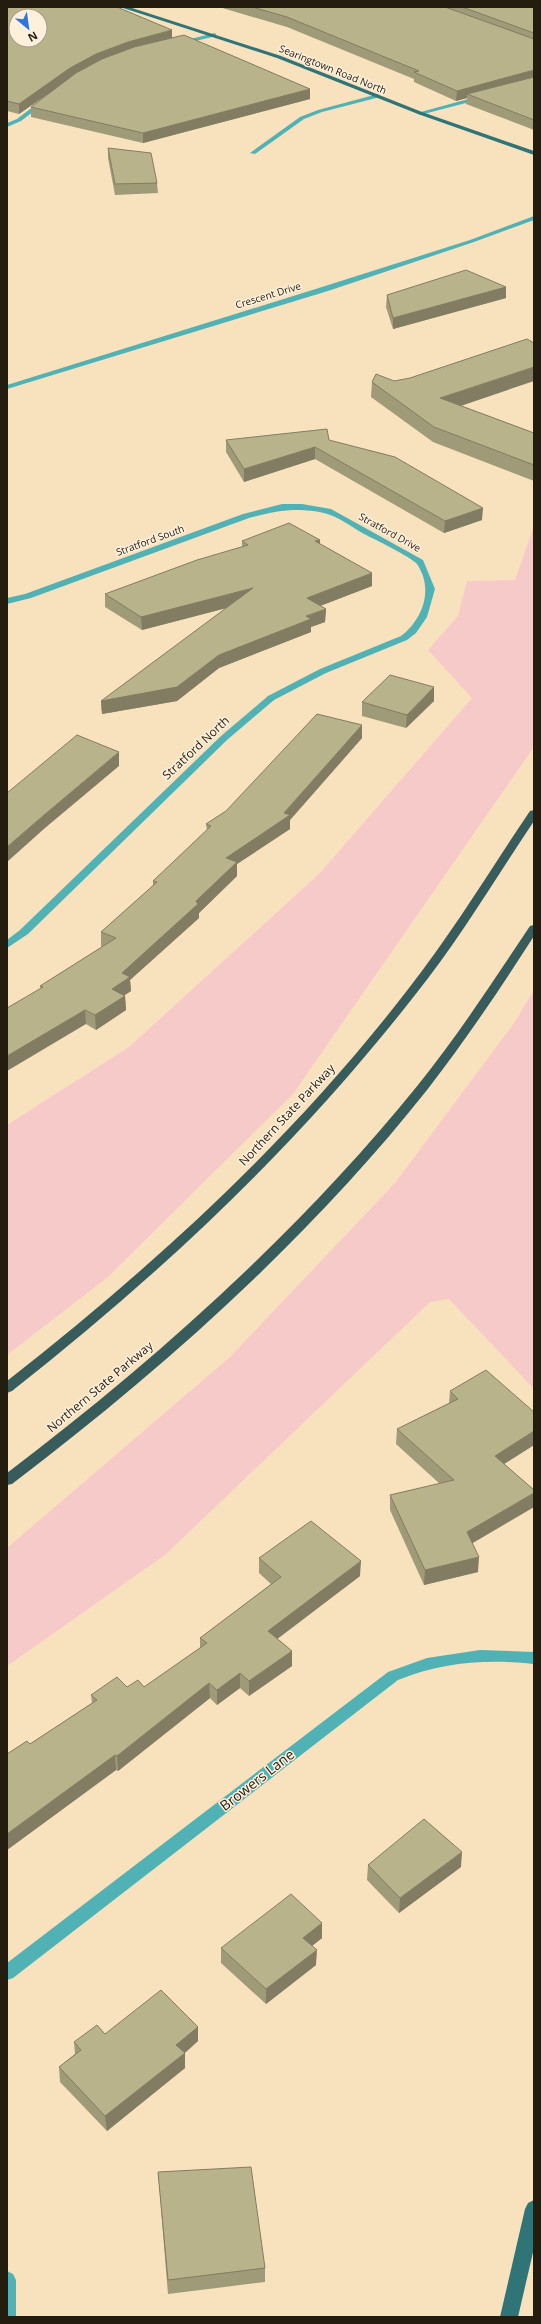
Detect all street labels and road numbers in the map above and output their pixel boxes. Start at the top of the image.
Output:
street label: Searingtown Road North [277,41,389,97]
street label: Crescent Drive [233,278,303,312]
street label: Stratford Drive [356,509,424,555]
street label: Stratford South [114,521,186,559]
street label: Stratford North [158,712,233,783]
street label: Northern State Parkway [235,1059,339,1169]
street label: Northern State Parkway [43,1337,157,1436]
street label: Browers Lane [216,1744,298,1815]

